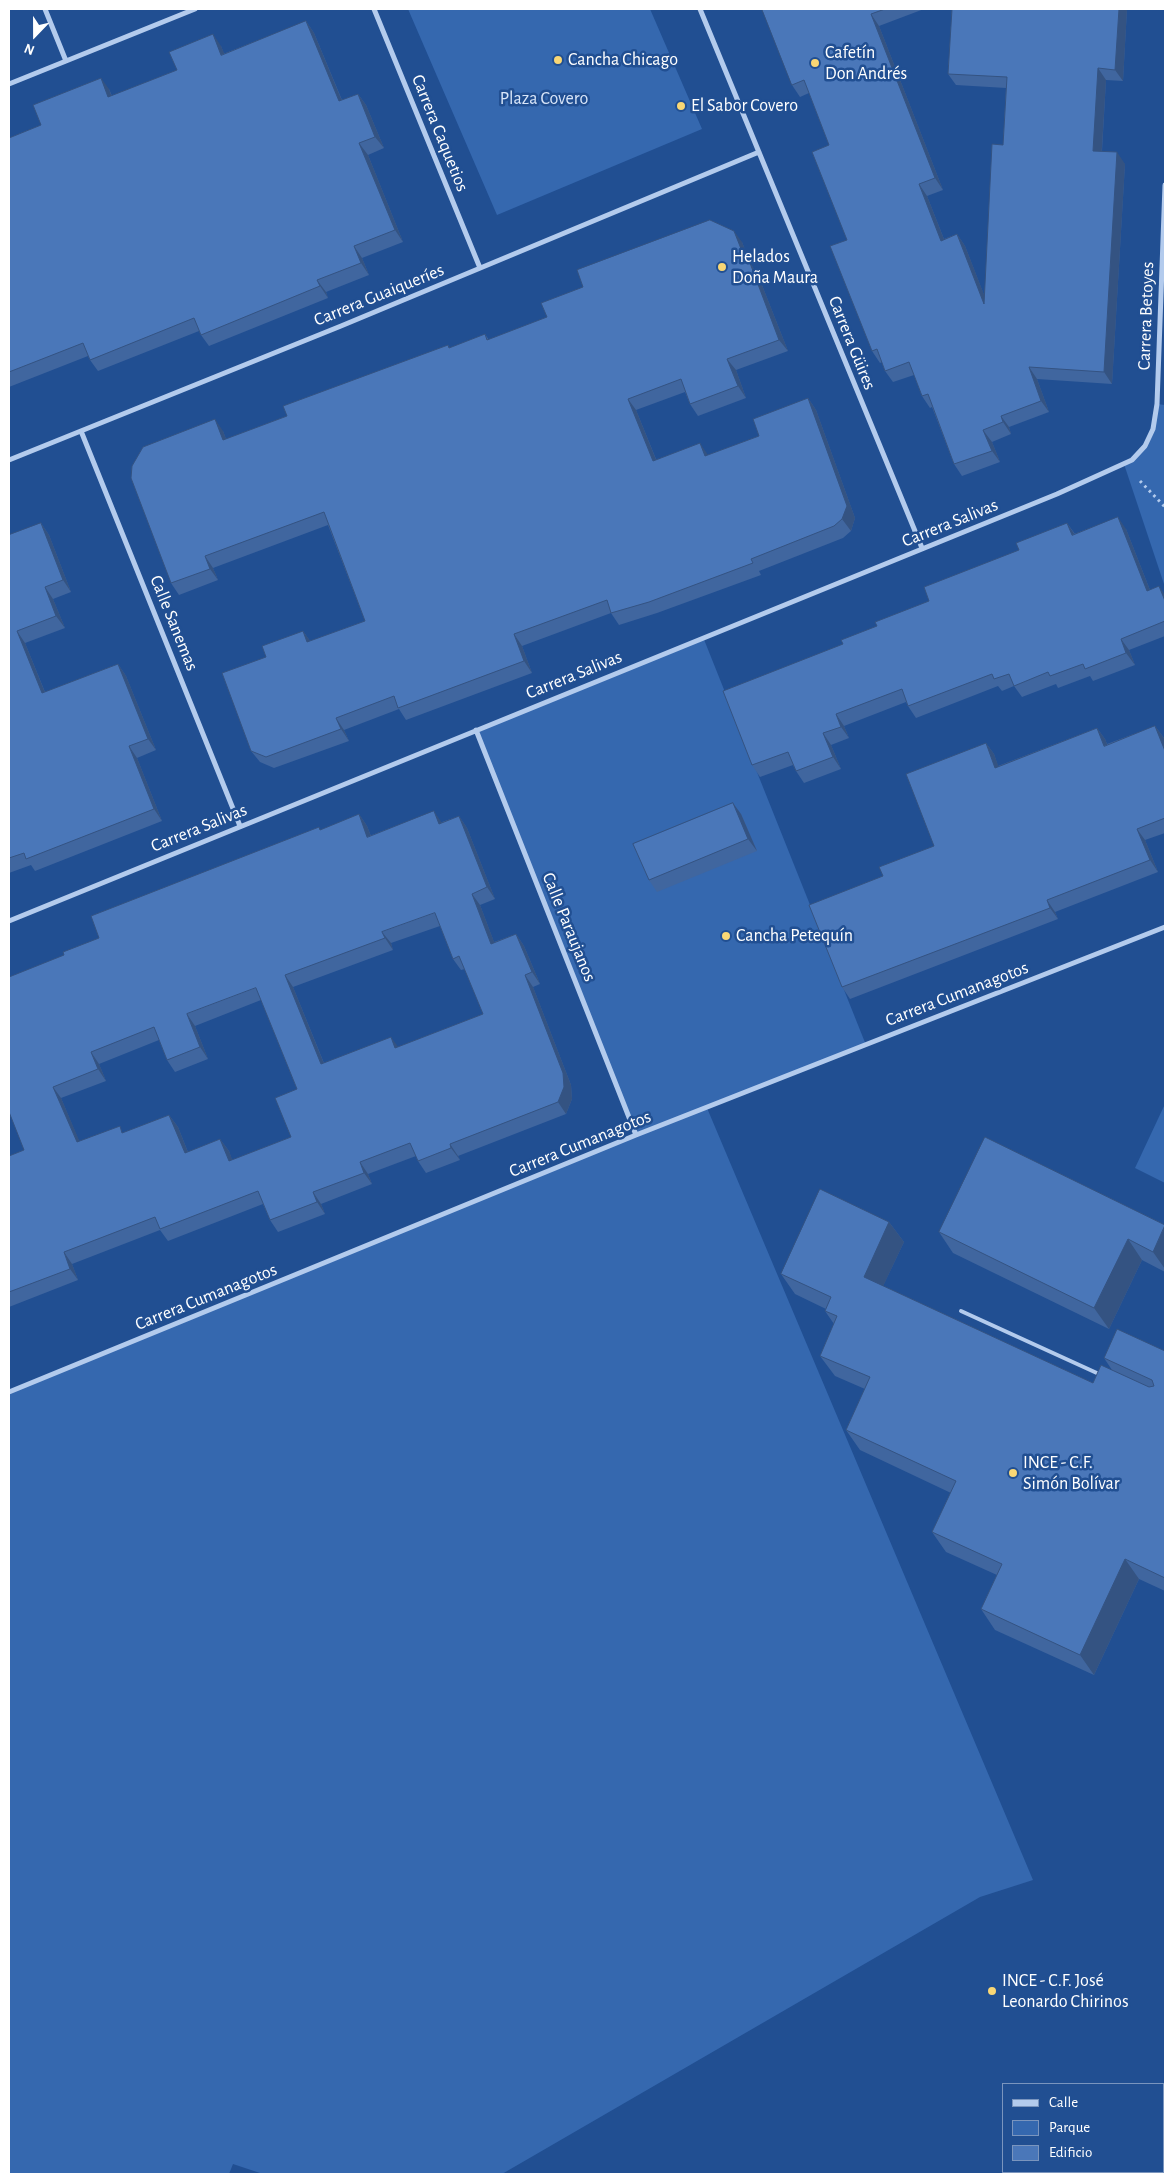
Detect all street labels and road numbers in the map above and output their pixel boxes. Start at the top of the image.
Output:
street label: Carrera Caquetios [407,71,473,195]
street label: Carrera Guaiqueríes [311,259,447,331]
street label: Carrera Betoyes [1133,261,1159,371]
street label: Carrera Güires [823,293,881,393]
street label: Carrera Salivas [899,494,1001,552]
street label: Calle Sanemas [145,572,203,674]
street label: Carrera Salivas [523,646,625,704]
street label: Carrera Salivas [148,799,250,857]
street label: Calle Paraujanos [537,869,601,985]
street label: Carrera Cumanagotos [883,957,1031,1031]
street label: Carrera Cumanagotos [506,1106,654,1182]
street label: Carrera Cumanagotos [132,1259,280,1335]

